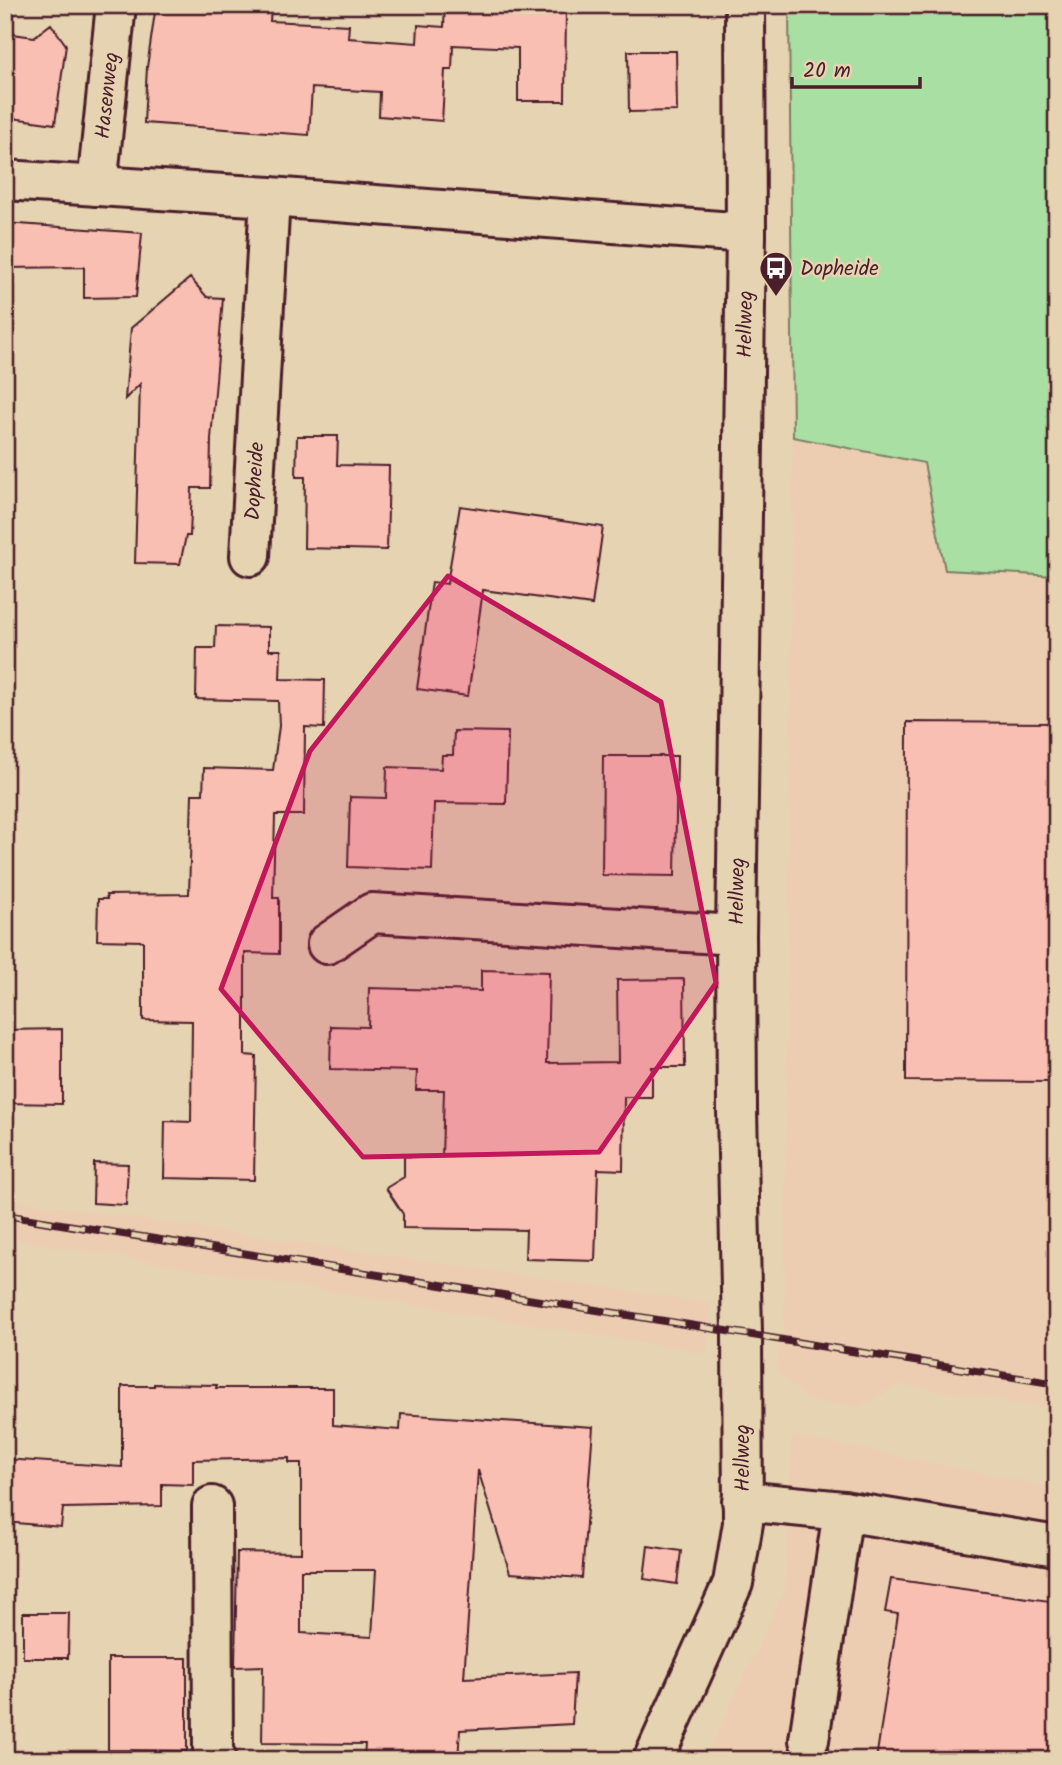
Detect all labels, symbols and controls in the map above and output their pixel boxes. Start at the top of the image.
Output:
scale bar [792,46,920,90]
street label: Hasenweg [87,51,129,141]
text: 20 m [803,55,851,88]
bus stop icon: Dopheide [757,249,795,298]
place label: Dopheide [800,253,879,286]
street label: Hellweg [729,290,763,358]
street label: Dopheide [237,440,274,521]
street label: Hellweg [721,857,755,925]
street label: Hellweg [727,1424,760,1492]

